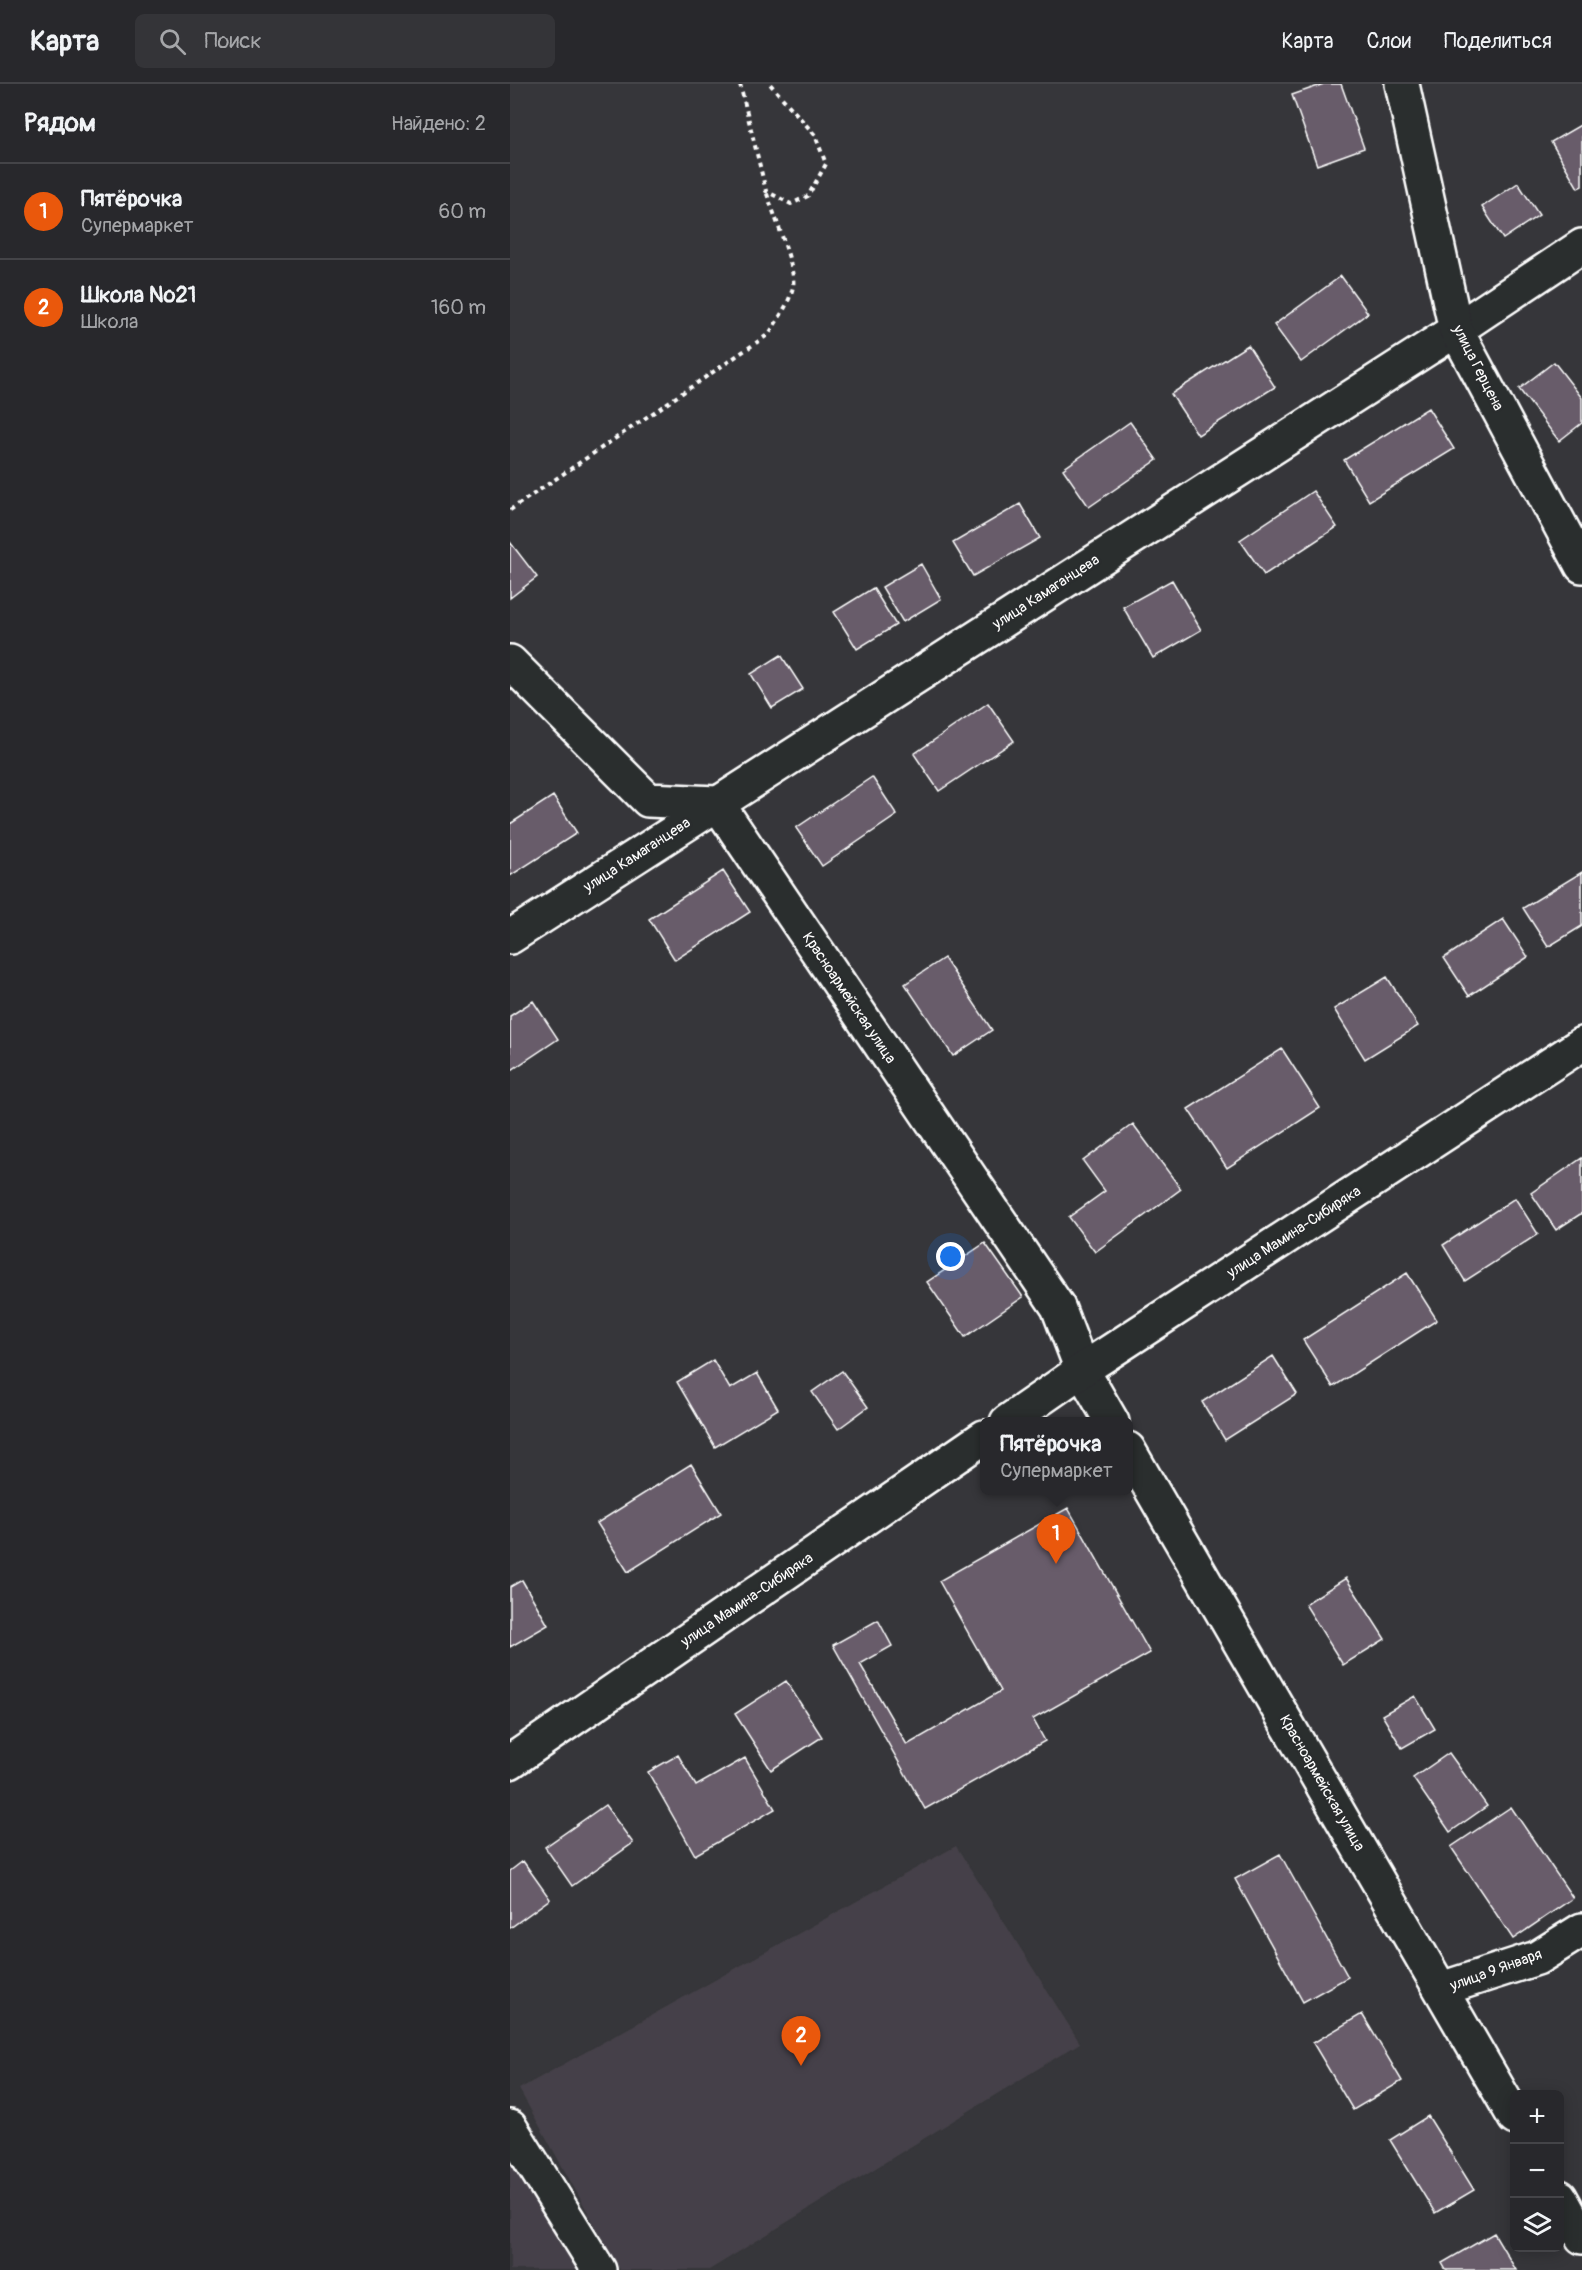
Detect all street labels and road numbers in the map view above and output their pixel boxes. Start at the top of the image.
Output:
street label: улица Герцена [1448,321,1508,414]
street label: улица Камаганцева [988,550,1103,634]
street label: улица Камаганцева [579,813,694,897]
street label: Красноармейская улица [798,929,900,1067]
street label: улица Мамина-Сибиряка [1223,1182,1365,1283]
street label: улица Мамина-Сибиряка [676,1549,817,1652]
street label: Красноармейская улица [1275,1711,1369,1855]
street label: улица 9 Января [1447,1945,1544,1996]

